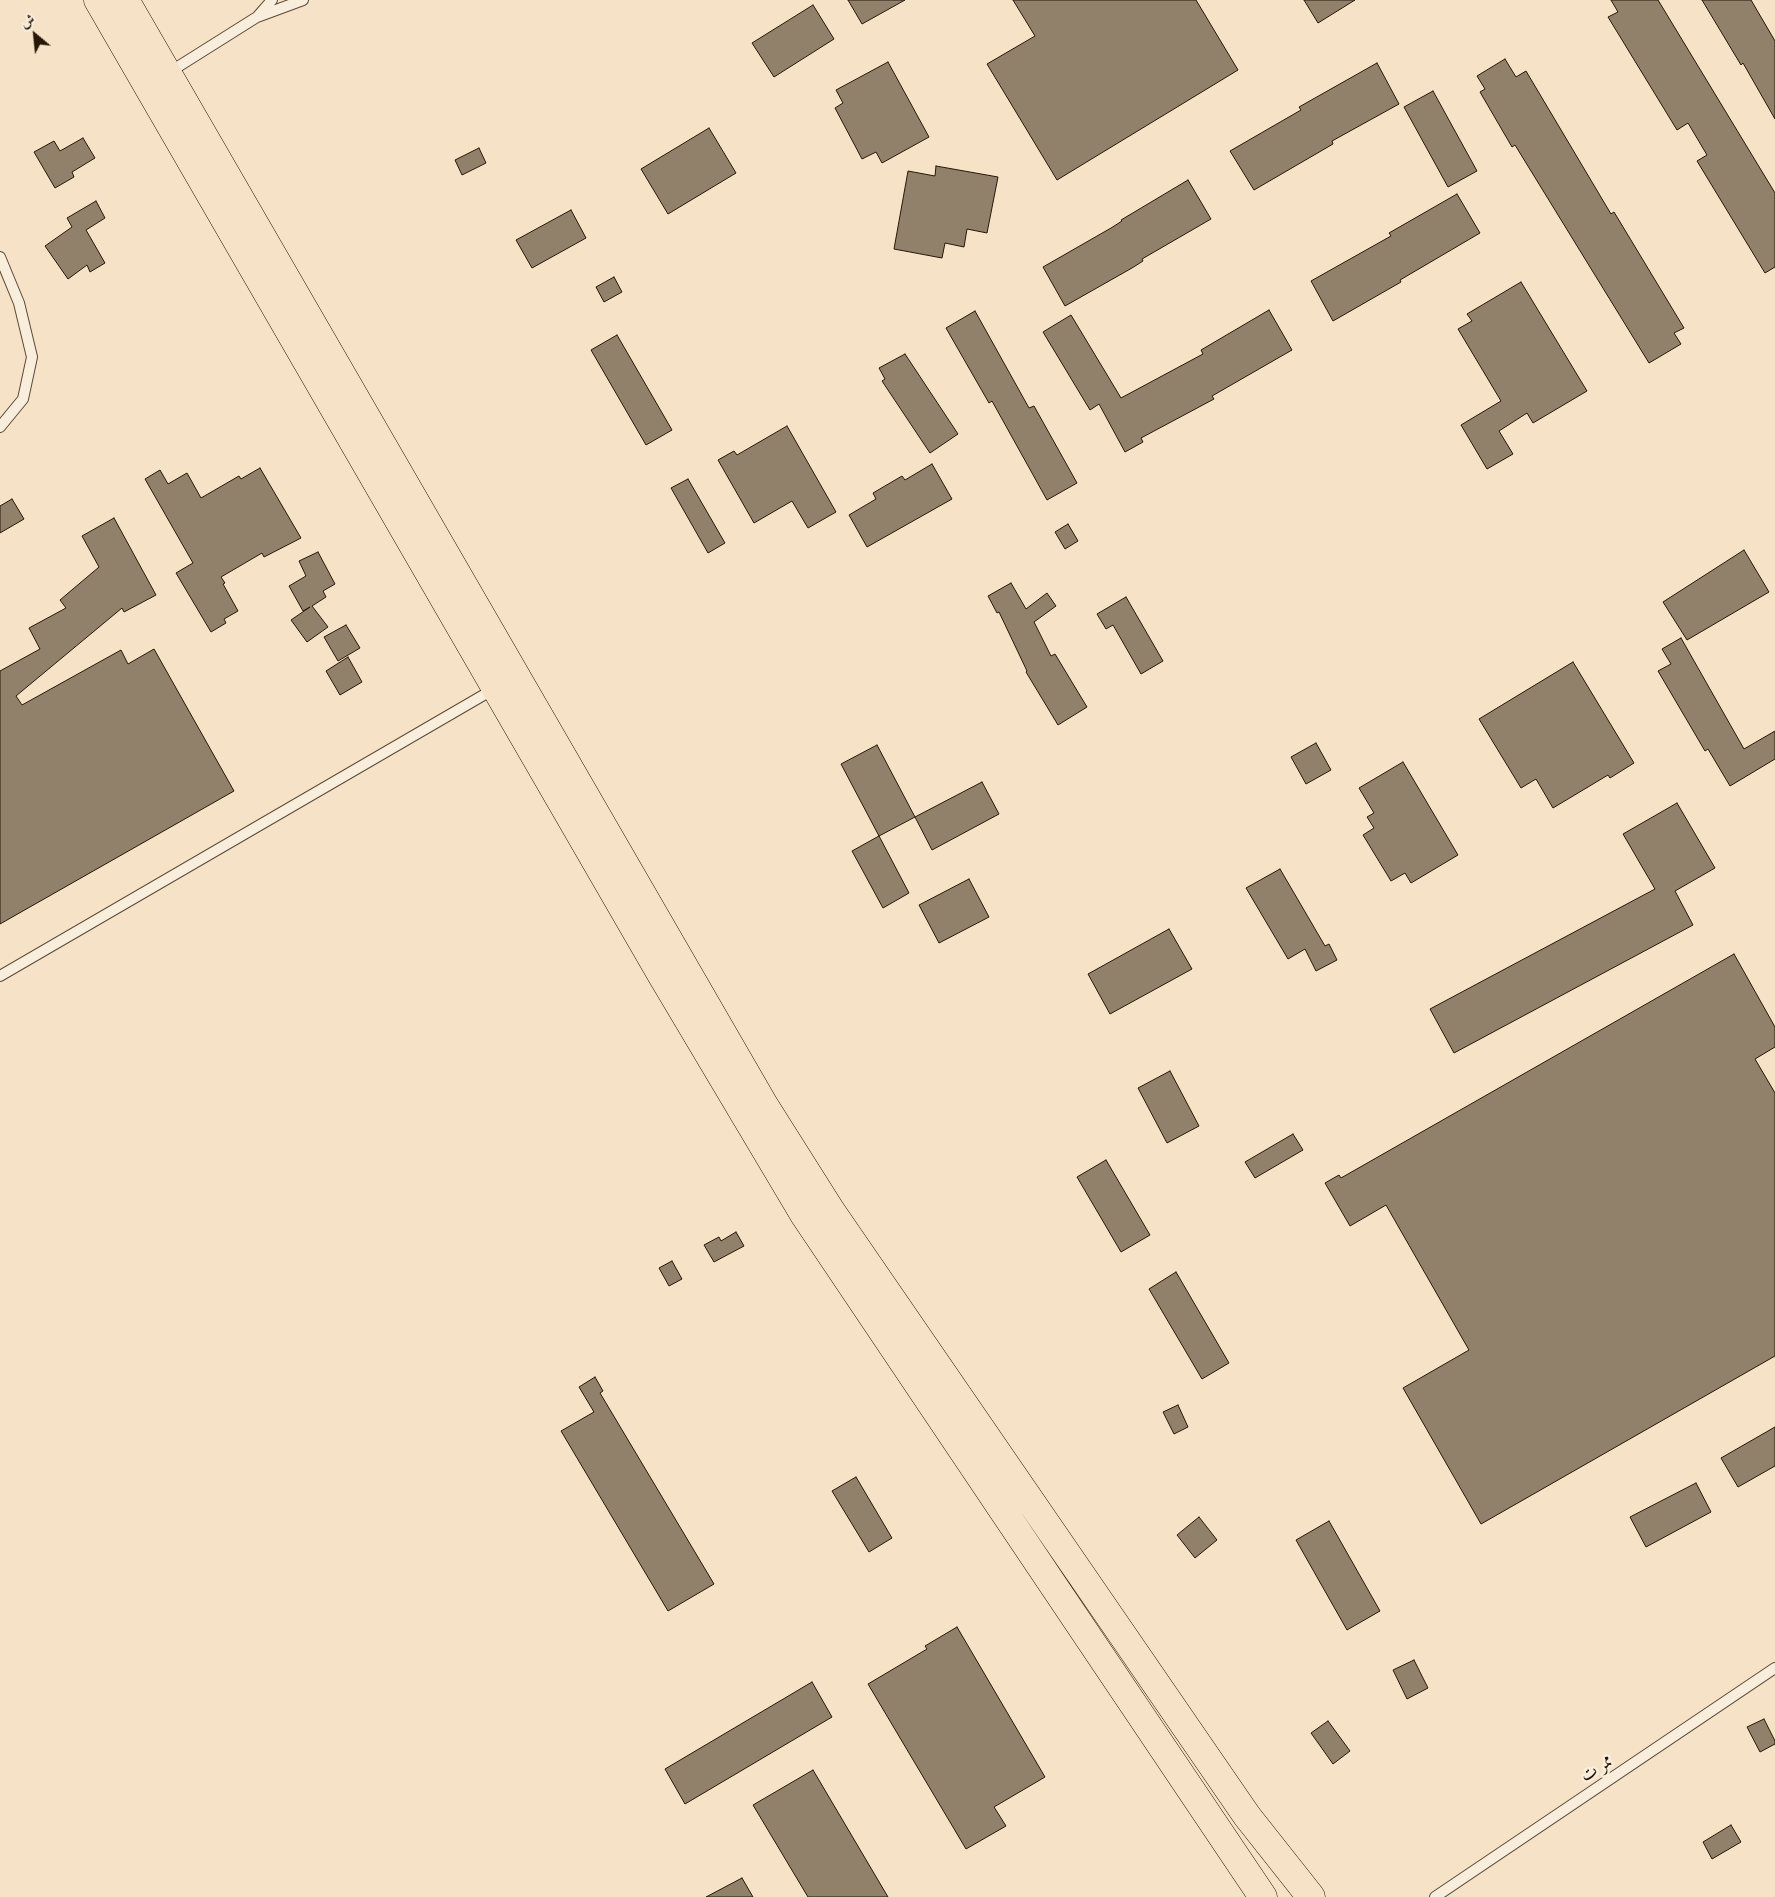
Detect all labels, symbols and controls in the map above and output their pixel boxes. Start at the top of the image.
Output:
north arrow [10,10,60,60]
text: ش [18,11,38,33]
street label: ممر ت [1577,1750,1617,1788]

